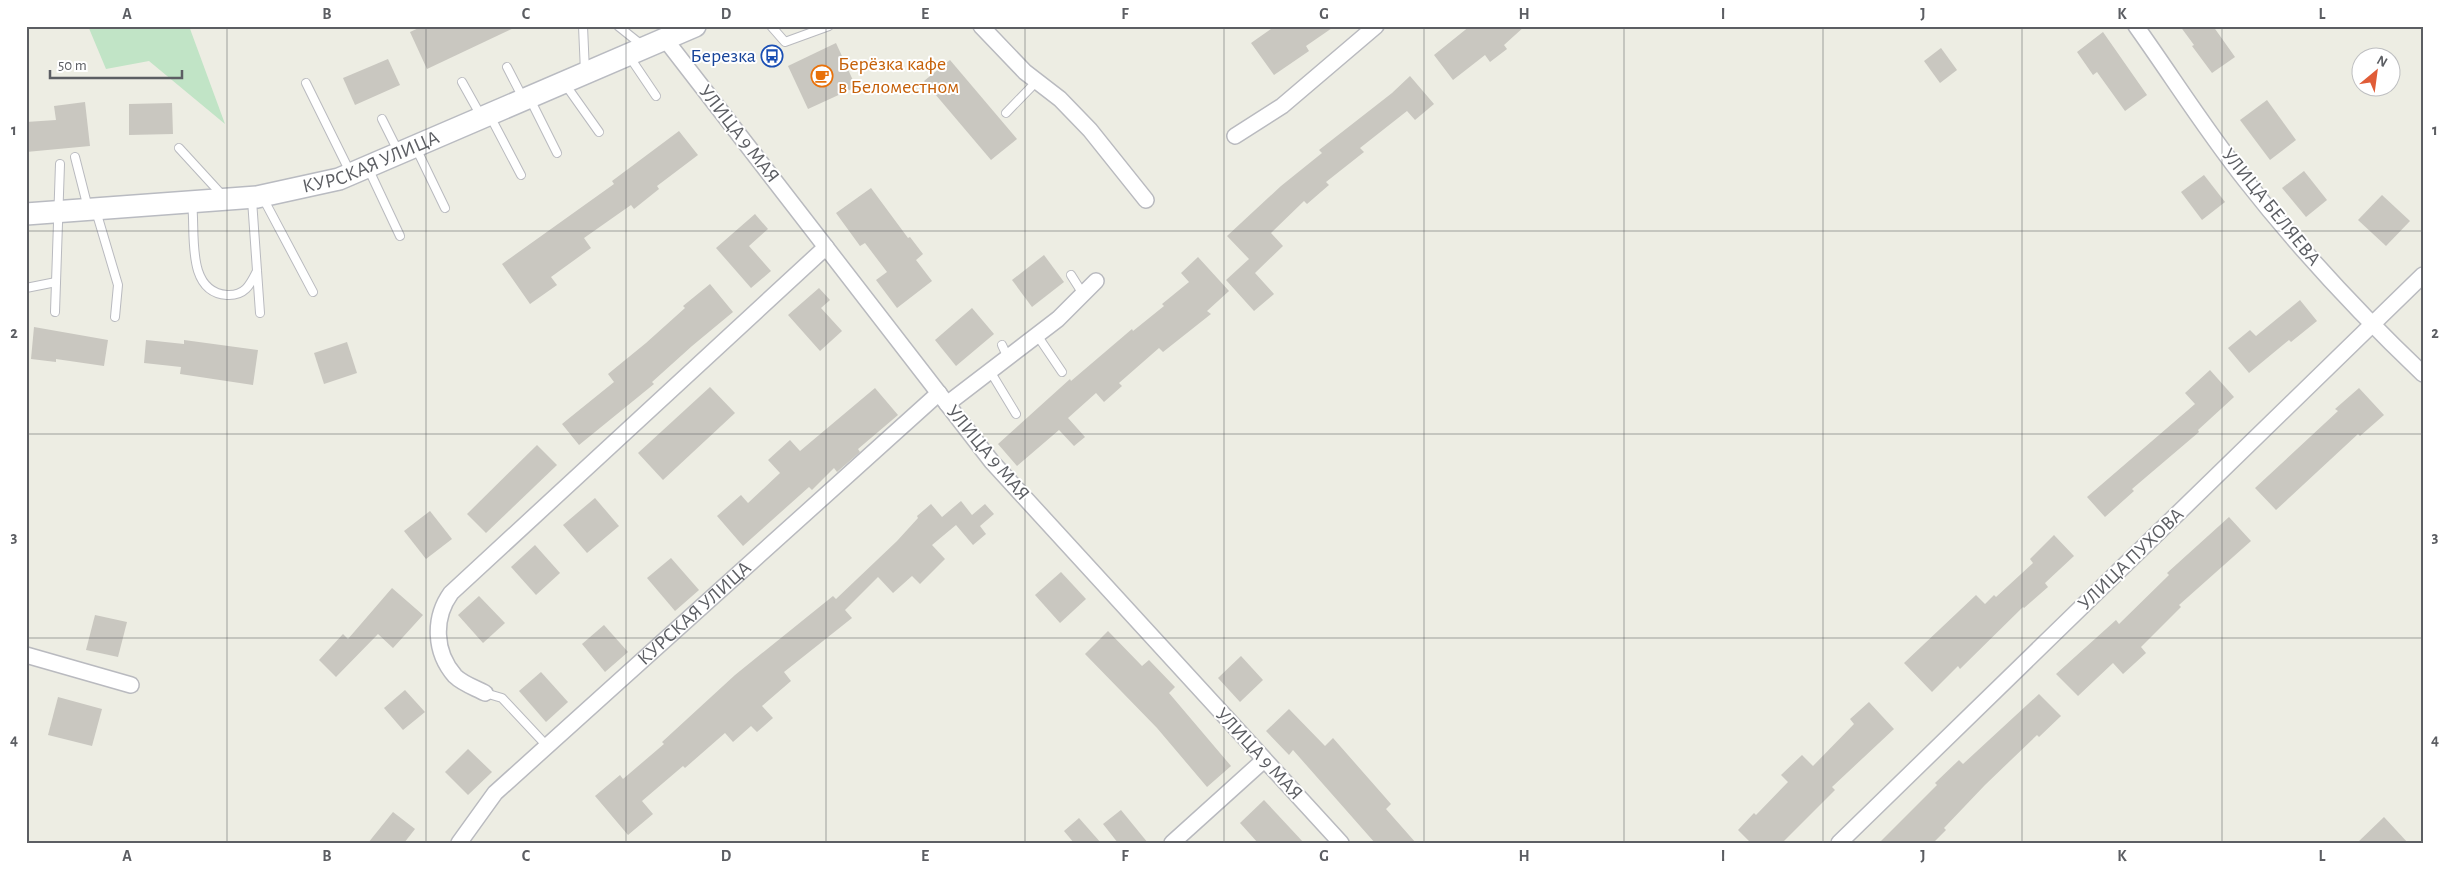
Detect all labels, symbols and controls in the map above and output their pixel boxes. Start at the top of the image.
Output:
text: A [122,6,132,22]
text: B [322,6,332,22]
text: C [522,6,531,22]
text: D [721,6,732,22]
text: E [921,6,929,22]
text: F [1121,6,1129,22]
text: G [1319,6,1329,22]
text: H [1518,6,1530,22]
text: I [1721,6,1725,22]
text: J [1920,6,1926,22]
text: K [2117,6,2127,22]
text: L [2319,6,2326,22]
bus stop icon: Березка [760,44,784,68]
place label: Березка [690,46,756,66]
scale bar [50,48,182,80]
north arrow [2352,48,2402,98]
text: N [2374,53,2389,70]
place label: Берёзка кафе в Беломестном [838,54,959,97]
text: 50 m [58,58,87,73]
cafe icon: Берёзка кафе в Беломестном [810,64,834,88]
street label: УЛИЦА 9 МАЯ [695,82,783,186]
text: 1 [11,122,17,138]
text: 1 [2432,122,2438,138]
street label: КУРСКАЯ УЛИЦА [301,127,442,197]
street label: УЛИЦА БЕЛЯЕВА [2218,145,2324,270]
text: 2 [10,325,18,341]
text: 2 [2431,325,2439,341]
street label: УЛИЦА 9 МАЯ [943,402,1033,504]
street label: УЛИЦА ПУХОВА [2074,504,2188,614]
text: 3 [11,529,18,545]
text: 3 [2432,529,2439,545]
street label: КУРСКАЯ УЛИЦА [634,557,755,669]
street label: УЛИЦА 9 МАЯ [1212,704,1306,804]
text: 4 [10,732,18,748]
text: 4 [2431,732,2439,748]
text: A [122,848,132,864]
text: B [322,848,332,864]
text: C [522,848,531,864]
text: D [721,848,732,864]
text: E [921,848,929,864]
text: F [1121,848,1129,864]
text: G [1319,848,1329,864]
text: H [1518,848,1530,864]
text: I [1721,848,1725,864]
text: J [1920,848,1926,864]
text: K [2117,848,2127,864]
text: L [2319,848,2326,864]

